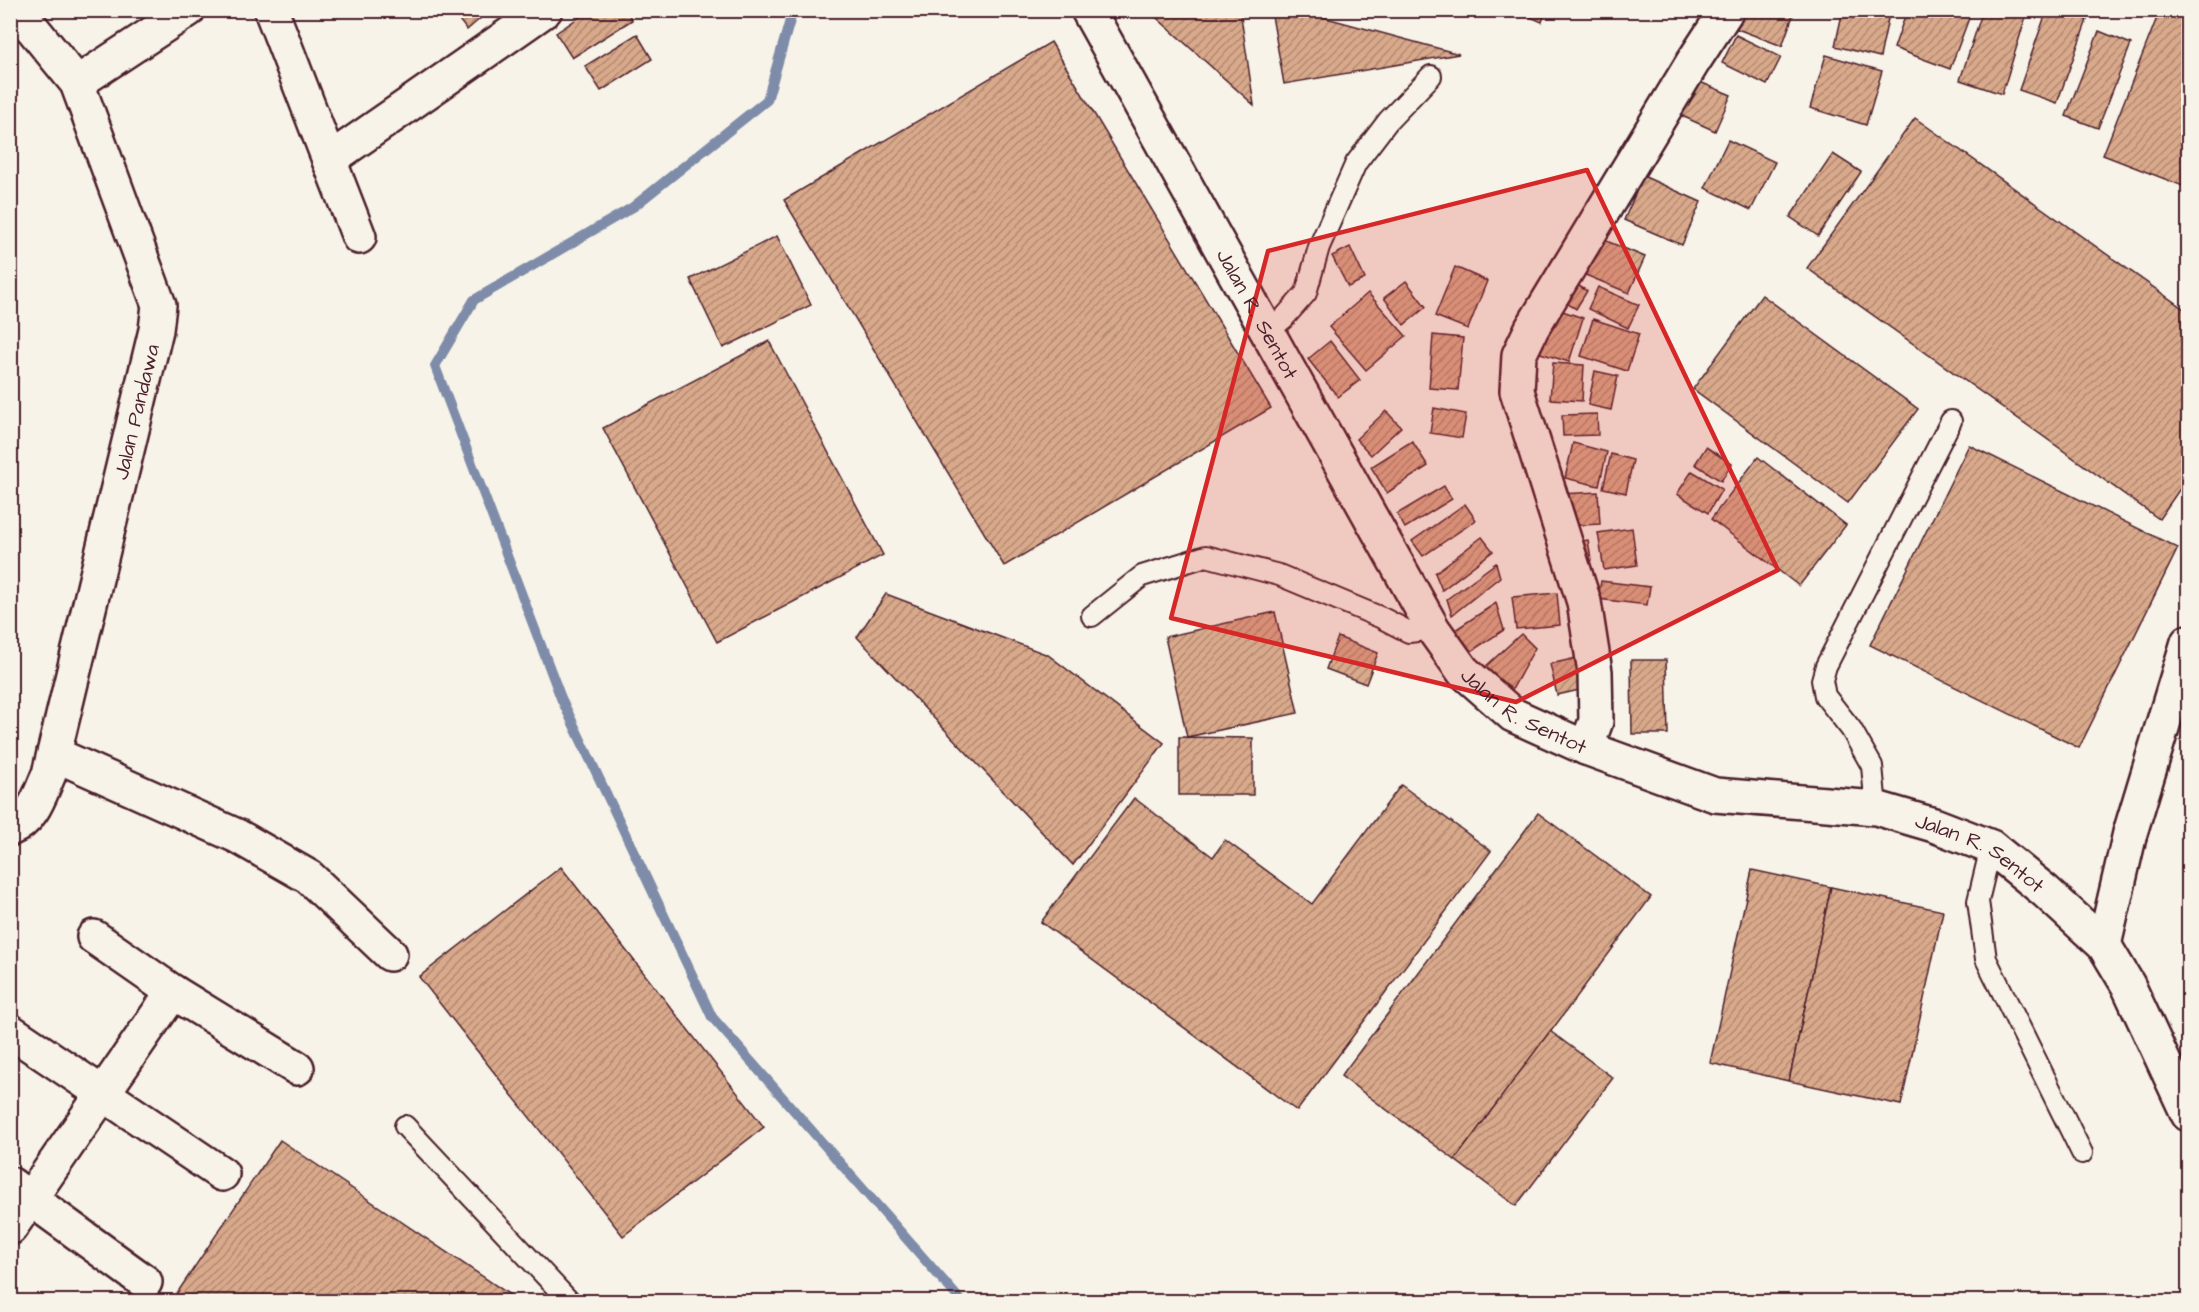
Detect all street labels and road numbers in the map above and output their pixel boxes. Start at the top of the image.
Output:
street label: Jalan R. Sentot [1209,243,1306,385]
street label: Jalan Pandawa [106,341,167,482]
street label: Jalan R. Sentot [1454,661,1592,761]
street label: Jalan R. Sentot [1912,806,2051,900]

